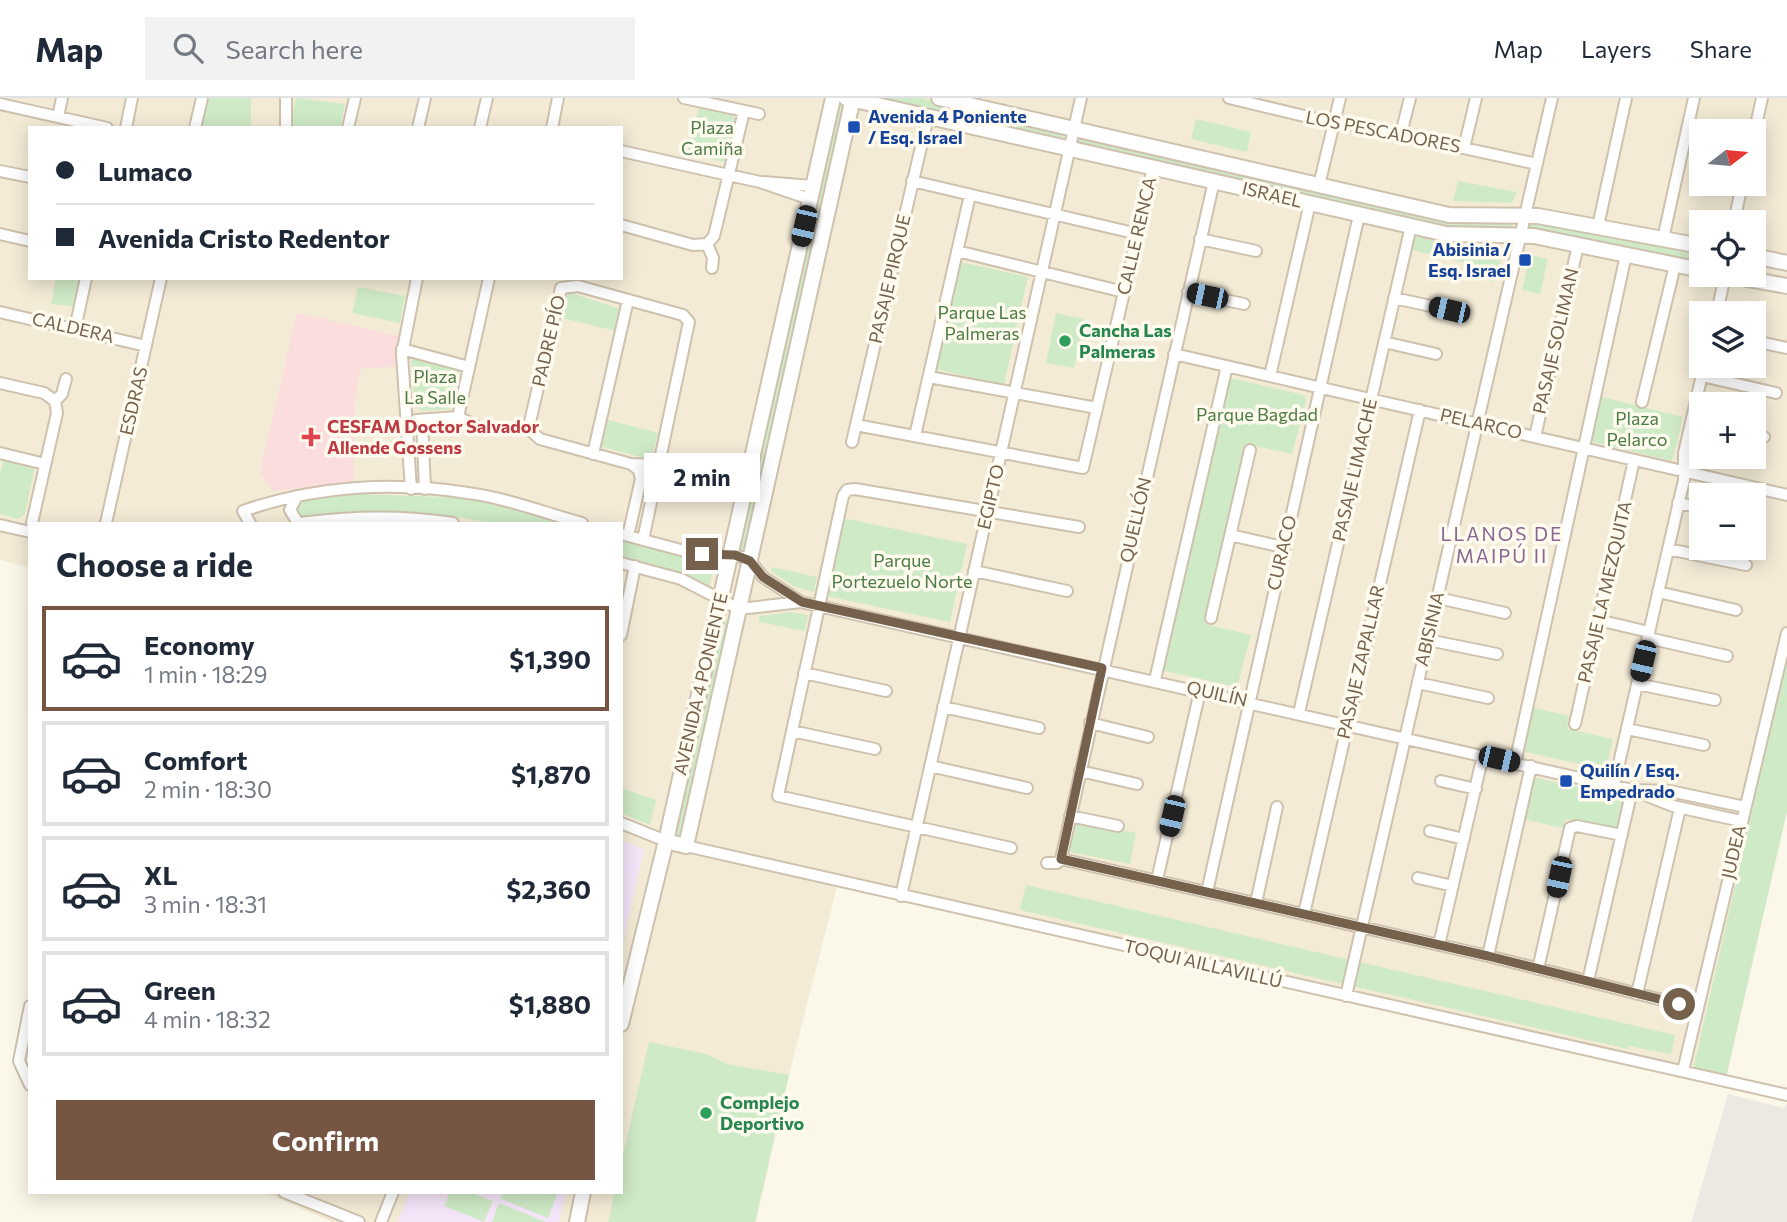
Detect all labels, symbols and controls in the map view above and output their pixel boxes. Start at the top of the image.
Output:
search box [145,17,635,80]
text: Map [35,28,103,69]
icon: search [169,29,207,67]
text: Search here [225,33,363,64]
text: Map [1494,34,1543,63]
text: Layers [1581,34,1652,63]
text: Share [1690,34,1752,63]
place label: Avenida 4 Poniente / Esq. Israel [868,105,1027,148]
street label: LOS PESCADORES [1304,105,1462,157]
park label: Plaza Camiña [681,116,743,159]
marker: Avenida 4 Poniente / Esq. Israel [846,119,862,135]
north arrow [1689,119,1766,196]
map controls [1689,119,1766,560]
text: Lumaco [98,155,192,186]
street label: CALLE RENCA [1112,175,1160,297]
street label: ISRAEL [1240,176,1304,212]
car [790,203,819,249]
button: locate [1689,210,1766,287]
street label: PASAJE PIRQUE [863,212,915,345]
text: Avenida Cristo Redentor [98,222,390,253]
place label: Abisinia / Esq. Israel [1428,238,1511,281]
marker: Abisinia / Esq. Israel [1517,252,1533,268]
street label: PASAJE SOLIMAN [1528,266,1582,416]
car [1185,281,1230,311]
street label: PADRE PÍO [527,293,569,389]
car [1427,295,1472,325]
park label: Parque Las Palmeras [937,301,1027,344]
button: layers [1689,301,1766,378]
street label: CALDERA [30,307,116,347]
place label: Cancha Las Palmeras [1079,319,1172,362]
marker: Cancha Las Palmeras [1057,333,1073,349]
street label: ESDRAS [114,364,152,437]
park label: Plaza La Salle [404,365,466,408]
button: + [1689,392,1766,469]
street label: PASAJE LIMACHE [1327,396,1381,543]
park label: Parque Bagdad [1196,403,1318,425]
street label: PELARCO [1438,403,1524,443]
park label: Plaza Pelarco [1606,407,1668,450]
place label: CESFAM Doctor Salvador Allende Gossens [327,415,540,458]
marker: CESFAM Doctor Salvador Allende Gossens [301,427,321,447]
callout: 2 min [644,452,760,502]
street label: EGIPTO [972,462,1008,531]
text: 2 min [673,463,731,491]
street label: QUELLÓN [1115,475,1156,565]
button: − [1689,483,1766,560]
street label: PASAJE LA MEZQUITA [1572,499,1636,685]
street label: CURACO [1262,513,1300,593]
district label: LLANOS DE MAIPÚ II [1441,522,1563,567]
route end [686,538,718,570]
text: Choose a ride [56,544,253,584]
park label: Parque Portezuelo Norte [831,549,973,592]
street label: PASAJE ZAPALLAR [1332,583,1388,741]
street label: ABISINIA [1410,589,1448,668]
street label: AVENIDA 4 PONIENTE [668,590,732,777]
icon: car [60,627,123,690]
text: Economy [144,629,255,660]
car [1629,638,1658,684]
text: $1,390 [509,643,591,674]
text: 1 min · 18:29 [144,660,268,688]
street label: QUILÍN [1185,675,1250,711]
icon: car [60,742,123,805]
text: Comfort [144,744,247,775]
car [1477,744,1522,774]
text: $1,870 [511,758,591,789]
place label: Quilín / Esq. Empedrado [1580,759,1680,802]
marker: Quilín / Esq. Empedrado [1558,773,1574,789]
text: 2 min · 18:30 [144,775,272,803]
car [1158,793,1187,839]
street label: JUDEA [1716,823,1750,881]
car [1545,854,1574,900]
icon: car [60,857,123,920]
text: XL [144,859,178,890]
text: $2,360 [506,873,591,904]
text: 3 min · 18:31 [144,890,267,918]
street label: TOQUI AILLAVILLÚ [1122,934,1285,992]
icon: car [60,972,123,1035]
text: Green [144,974,216,1005]
text: $1,880 [509,988,591,1019]
route start [1663,988,1695,1020]
text: 4 min · 18:32 [144,1005,271,1033]
place label: Complejo Deportivo [720,1091,805,1134]
button: Confirm [56,1100,595,1180]
marker: Complejo Deportivo [698,1105,714,1121]

